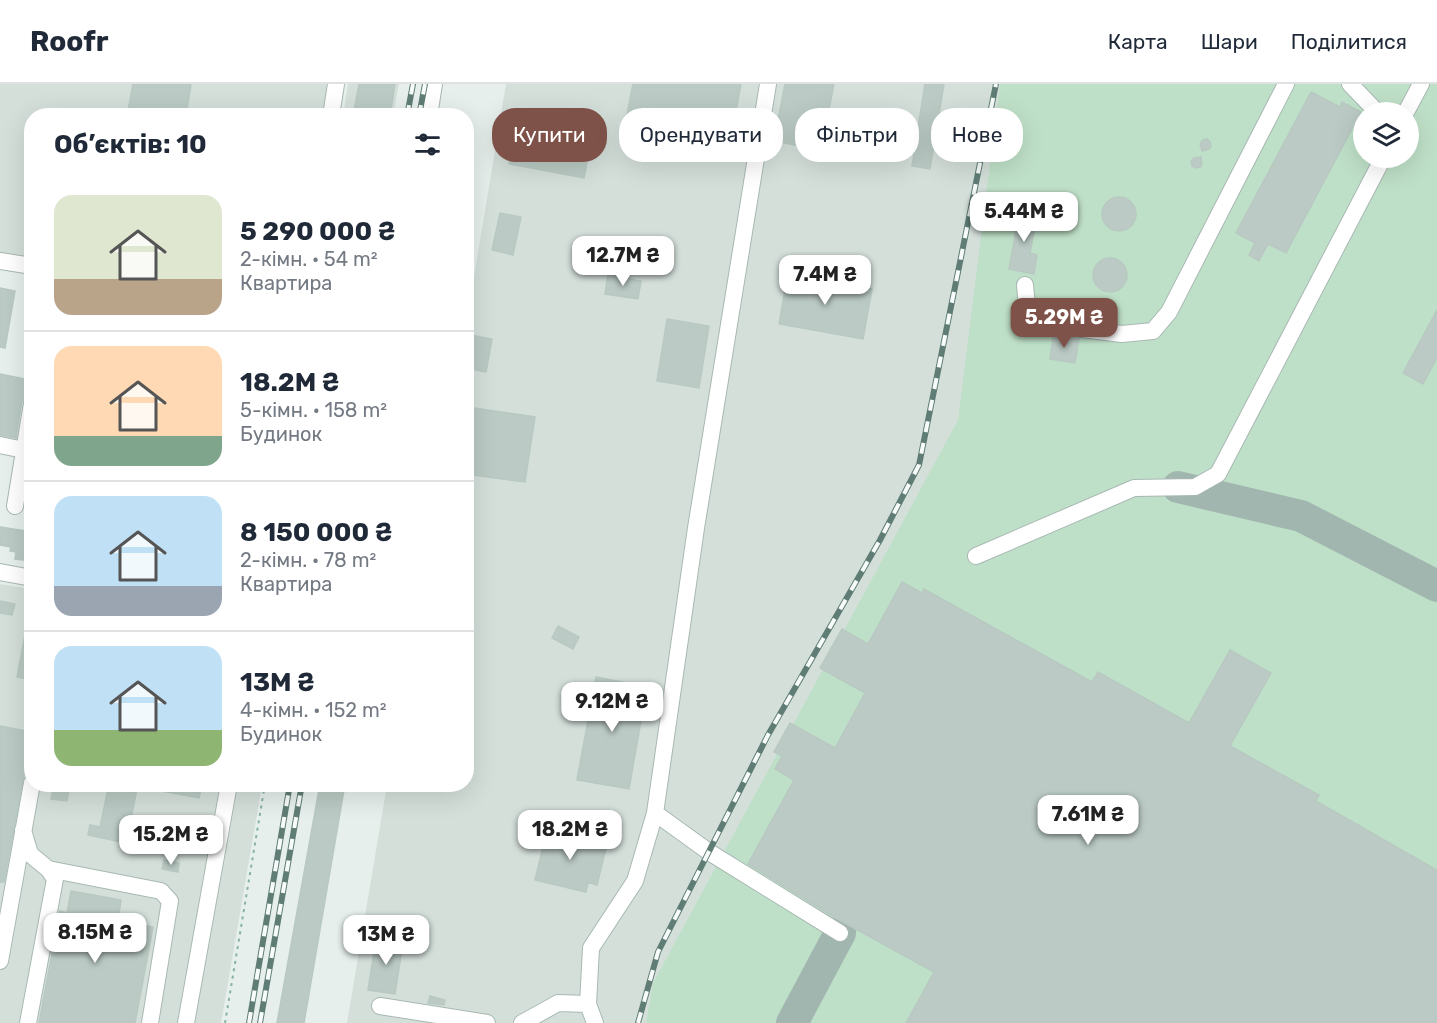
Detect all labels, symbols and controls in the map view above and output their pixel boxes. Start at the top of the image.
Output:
text: Roofr [30,25,108,58]
text: Карта [1108,29,1168,54]
text: Шари [1201,29,1258,54]
text: Поділитися [1291,29,1407,54]
map controls [1353,102,1419,168]
button: layers [1353,102,1419,168]
chip: Купити [492,108,607,162]
chip: Орендувати [619,108,783,162]
chip: Фільтри [795,108,919,162]
chip: Нове [931,108,1023,162]
icon: filters [411,128,444,161]
text: Об’єктів: 10 [54,129,207,160]
pin: 5.44M ₴ [969,192,1079,243]
text: 5.44M ₴ [984,199,1064,223]
text: 5 290 000 ₴ [240,216,395,247]
icon: home [102,219,174,291]
pin: 12.7M ₴ [568,236,678,287]
text: 12.7M ₴ [586,243,660,267]
text: 2-кімн. · 54 m² [240,247,378,271]
pin: 7.4M ₴ [776,255,874,306]
text: 7.4M ₴ [793,262,857,286]
text: Квартира [240,271,332,295]
pin: 5.29M ₴ [1009,298,1119,349]
text: 5.29M ₴ [1025,305,1103,329]
text: 18.2M ₴ [240,367,339,398]
icon: home [102,370,174,442]
text: 5-кімн. · 158 m² [240,398,387,422]
text: Будинок [240,422,322,446]
text: 8 150 000 ₴ [240,517,392,548]
icon: home [102,520,174,592]
text: 2-кімн. · 78 m² [240,548,376,572]
text: Квартира [240,572,332,596]
text: 13M ₴ [240,667,315,698]
icon: home [102,670,174,742]
pin: 9.12M ₴ [557,682,667,733]
text: 9.12M ₴ [575,689,649,713]
text: 4-кімн. · 152 m² [240,698,387,722]
text: Будинок [240,722,322,746]
pin: 7.61M ₴ [1033,795,1143,846]
text: 7.61M ₴ [1052,802,1124,826]
pin: 18.2M ₴ [515,810,625,861]
pin: 15.2M ₴ [116,815,226,866]
text: 18.2M ₴ [532,817,608,841]
text: 15.2M ₴ [133,822,209,846]
pin: 8.15M ₴ [40,913,150,964]
pin: 13M ₴ [344,915,428,966]
text: 8.15M ₴ [57,920,133,944]
text: 13M ₴ [357,922,415,946]

